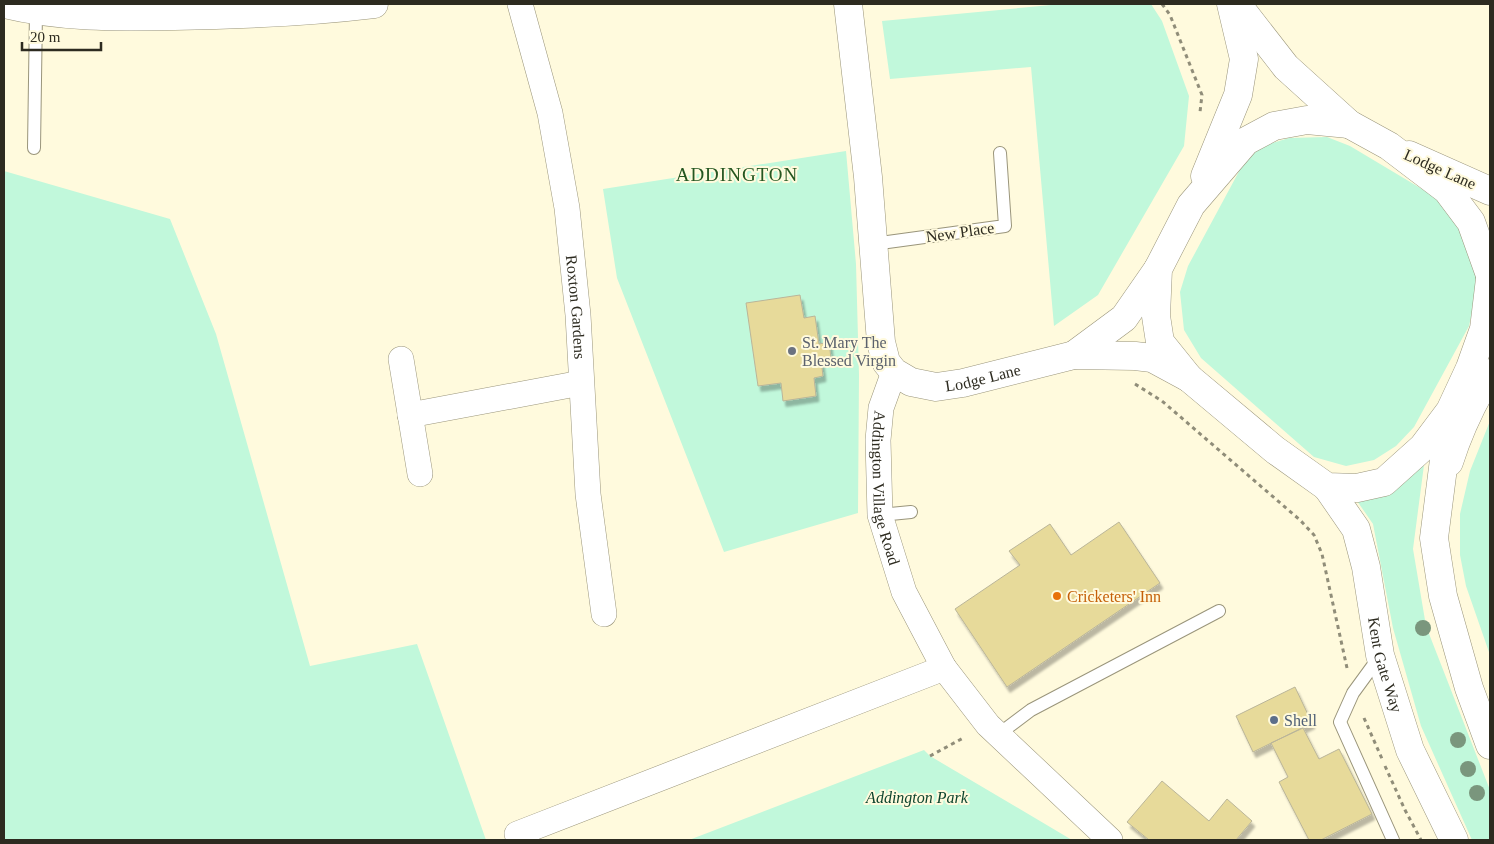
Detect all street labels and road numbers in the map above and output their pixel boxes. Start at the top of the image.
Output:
street label: Lodge Lane [1401,146,1479,193]
street label: New Place [925,219,995,245]
street label: Roxton Gardens [563,254,589,360]
street label: Lodge Lane [944,360,1022,394]
street label: Addington Village Road [869,410,903,567]
street label: Kent Gate Way [1366,616,1406,715]

